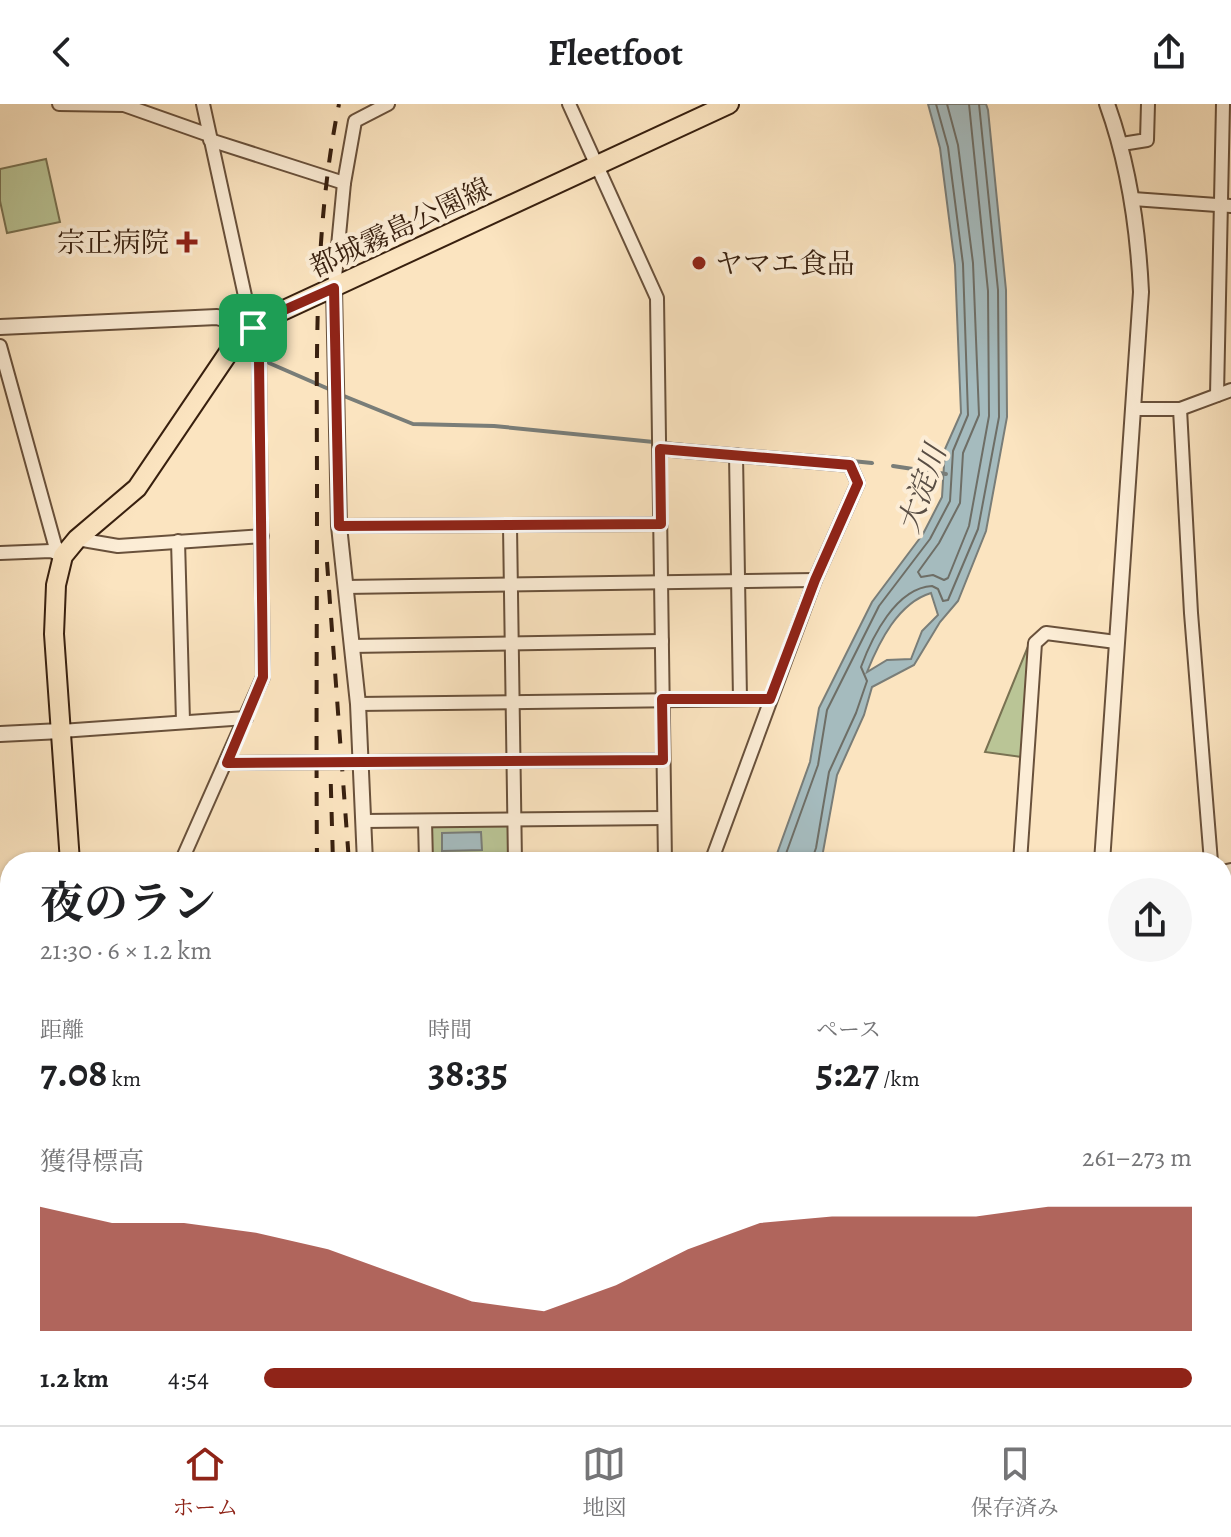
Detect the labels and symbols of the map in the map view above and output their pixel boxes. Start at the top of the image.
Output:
street label: 都城霧島公園線 [304,169,497,287]
place label: 宗正病院 [57,224,169,262]
marker: 宗正病院 [176,231,198,253]
place label: ヤマエ食品 [715,245,855,283]
marker: ヤマエ食品 [690,254,708,272]
pin [219,294,287,362]
water label: 大淀川 [888,437,957,538]

